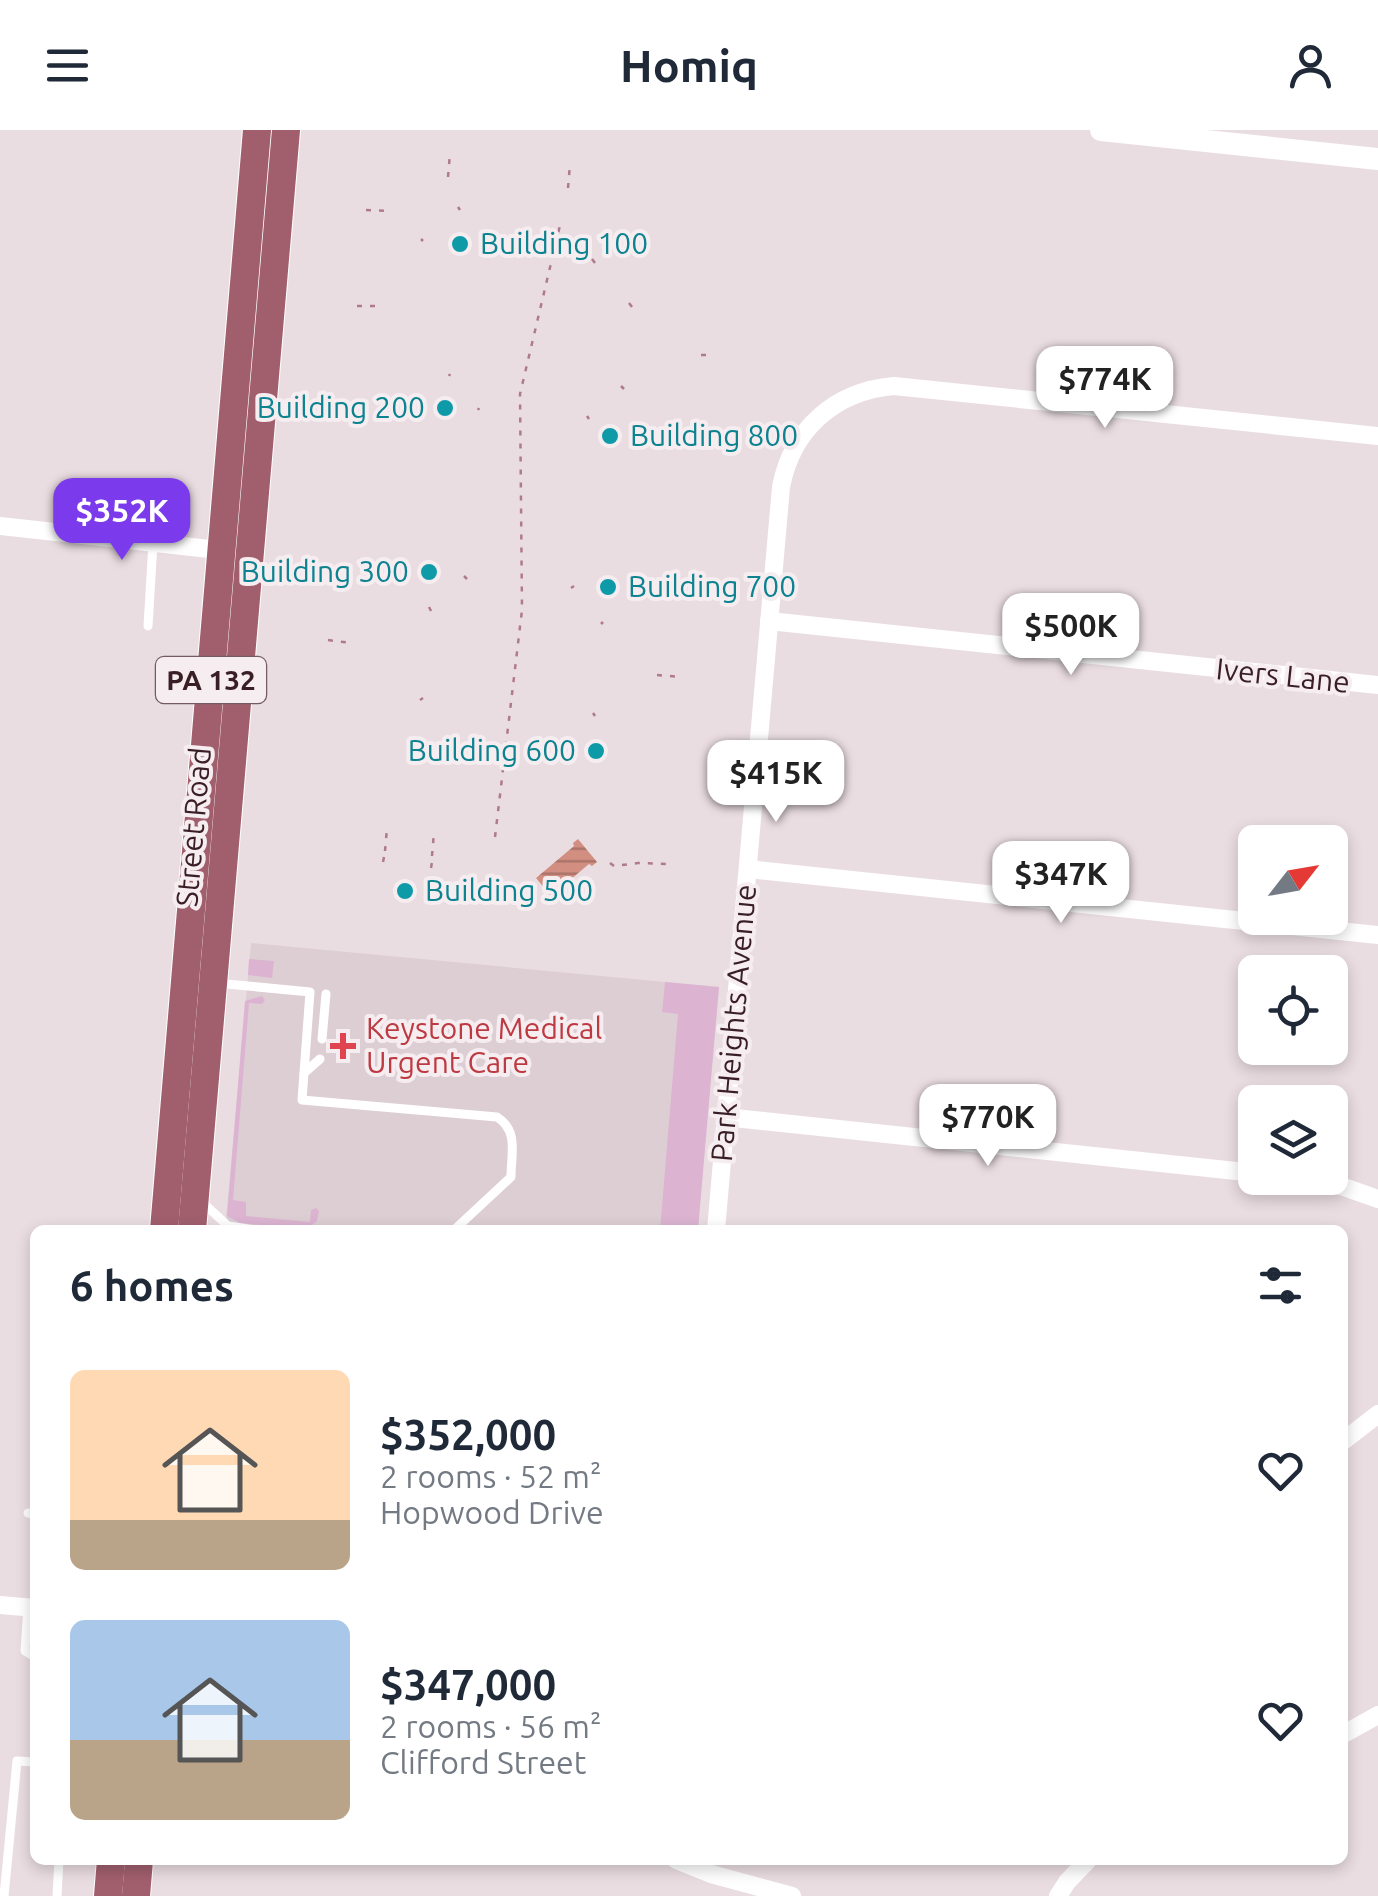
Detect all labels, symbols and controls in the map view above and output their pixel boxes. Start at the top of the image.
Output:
icon: menu [40,38,95,93]
icon: person [1283,38,1338,93]
text: Homiq [620,40,758,91]
place label: Building 100 [480,226,648,260]
marker: Building 100 [449,233,471,255]
pin: $774K [1035,346,1175,431]
text: $774K [1058,360,1152,396]
place label: Building 200 [257,390,425,424]
marker: Building 200 [434,397,456,419]
place label: Building 800 [630,418,798,452]
marker: Building 800 [599,425,621,447]
pin: $352K [52,478,192,563]
text: $352K [75,492,169,528]
place label: Building 300 [241,554,409,588]
marker: Building 300 [418,561,440,583]
place label: Building 700 [628,569,796,603]
marker: Building 700 [597,576,619,598]
pin: $500K [1001,593,1141,678]
text: $500K [1024,607,1118,643]
street label: Ivers Lane [1214,651,1352,699]
road number: PA 132 [156,657,266,703]
place label: Building 600 [408,733,576,767]
marker: Building 600 [585,740,607,762]
pin: $415K [706,740,846,825]
street label: Street Road [169,746,217,908]
text: $415K [729,754,823,790]
north arrow [1238,825,1348,935]
map controls [1238,825,1348,1195]
pin: $347K [991,841,1131,926]
text: $347K [1014,855,1108,891]
place label: Building 500 [425,873,593,907]
marker: Building 500 [394,880,416,902]
street label: Park Heights Avenue [704,883,762,1163]
button: locate [1238,955,1348,1065]
place label: Keystone Medical Urgent Care [366,1011,603,1079]
marker: Keystone Medical Urgent Care [330,1033,356,1059]
pin: $770K [918,1084,1058,1169]
button: layers [1238,1085,1348,1195]
text: $770K [941,1098,1035,1134]
icon: filters [1253,1258,1308,1313]
text: 6 homes [70,1262,234,1309]
icon: home [150,1410,270,1530]
text: $352,000 [380,1411,556,1458]
icon: heart [1253,1443,1308,1498]
text: 2 rooms · 52 m² [380,1458,601,1494]
text: Hopwood Drive [380,1494,604,1530]
icon: home [150,1660,270,1780]
text: $347,000 [380,1661,556,1708]
icon: heart [1253,1693,1308,1748]
text: 2 rooms · 56 m² [380,1708,601,1744]
text: Clifford Street [380,1744,586,1780]

